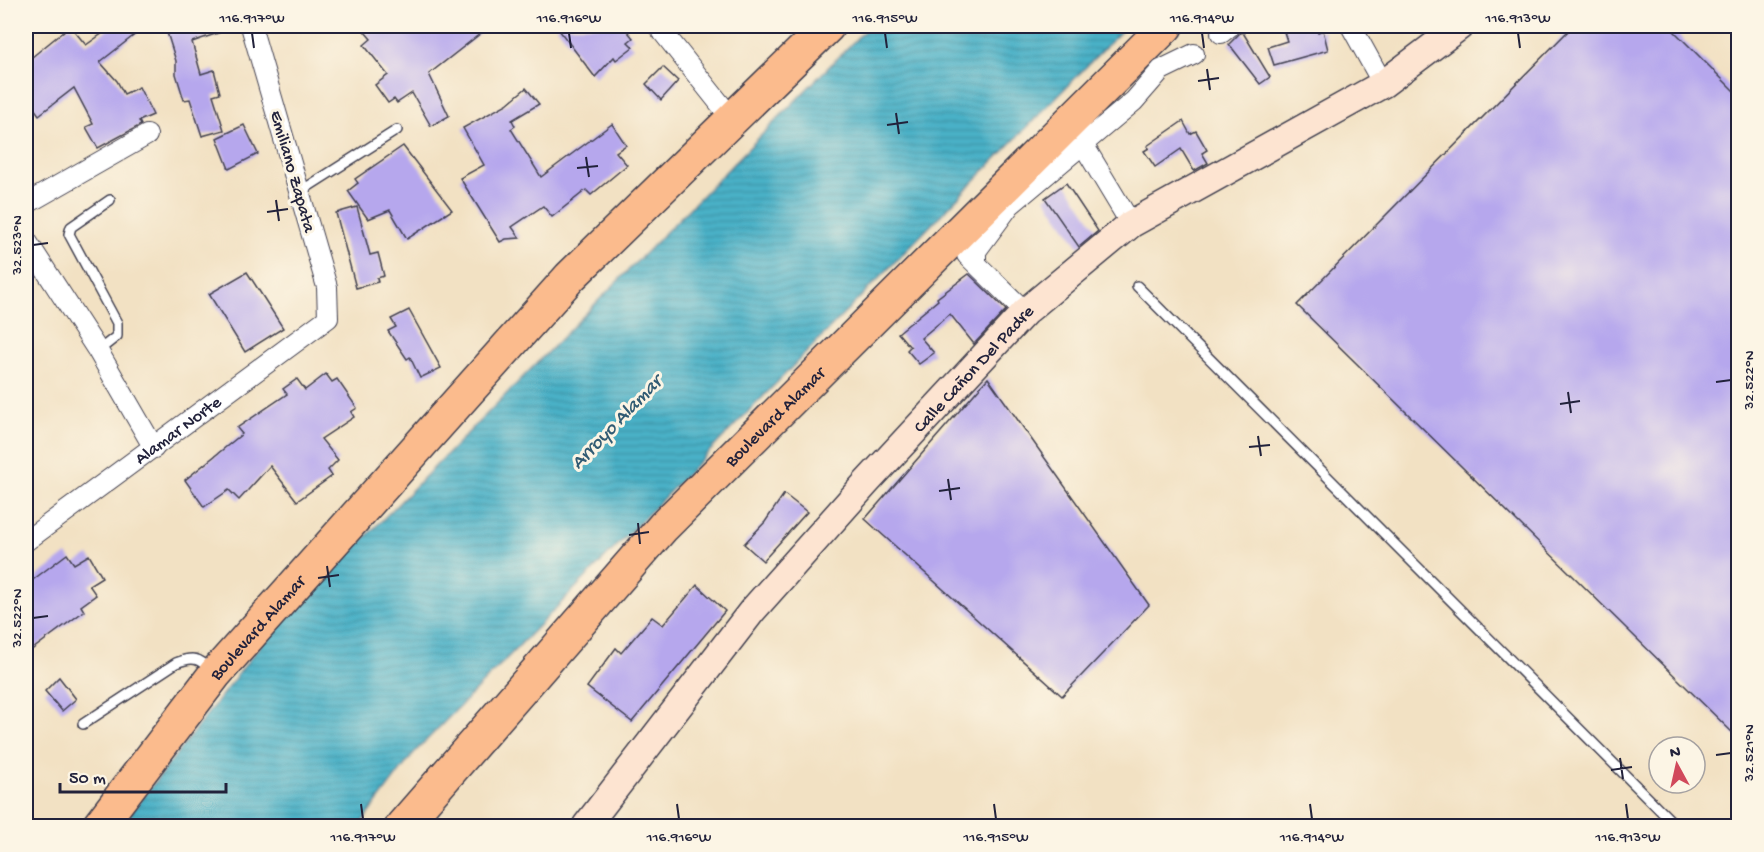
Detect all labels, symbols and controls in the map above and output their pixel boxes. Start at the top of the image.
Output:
text: 116.917°W [218,10,285,28]
text: 116.916°W [535,10,602,28]
text: 116.915°W [851,10,918,28]
text: 116.914°W [1169,10,1235,28]
text: 116.913°W [1484,10,1551,28]
street label: Emiliano Zapata [264,108,319,236]
text: 32.523°N [9,215,27,276]
street label: Calle Cañon Del Padre [910,301,1039,438]
text: 32.522°N [1741,350,1759,411]
street label: Boulevard Alamar [721,362,832,473]
water label: Arroyo Alamar [567,369,671,475]
street label: Alamar Norte [131,392,227,470]
street label: Boulevard Alamar [206,571,312,686]
text: 32.522°N [9,588,27,649]
text: 32.521°N [1741,724,1759,783]
north arrow [1647,735,1707,795]
text: N [1669,743,1682,764]
scale bar [60,756,226,794]
text: 50 m [69,769,106,790]
text: 116.917°W [329,829,396,847]
text: 116.916°W [645,829,712,847]
text: 116.915°W [962,829,1029,847]
text: 116.914°W [1279,829,1345,847]
text: 116.913°W [1594,829,1661,847]

